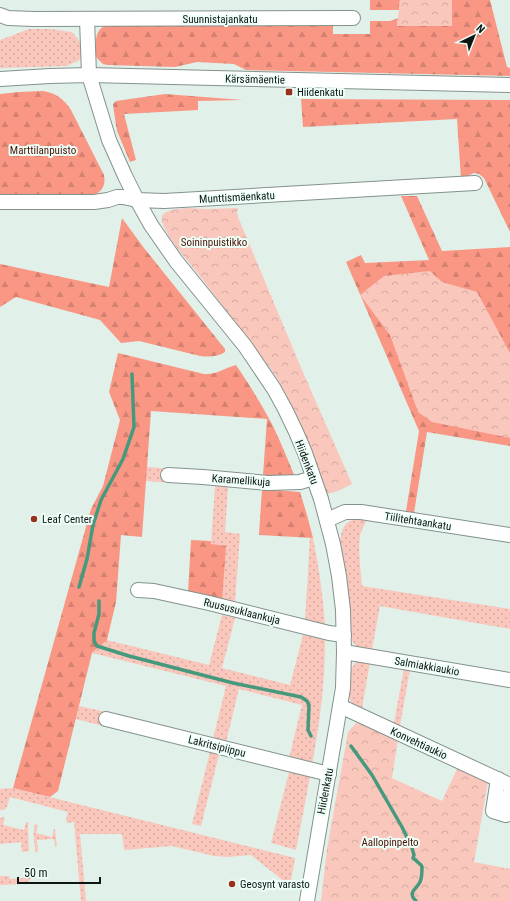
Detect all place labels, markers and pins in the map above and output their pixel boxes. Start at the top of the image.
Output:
place label: Hiidenkatu [297,86,344,99]
marker: Hiidenkatu [284,87,294,97]
place label: Leaf Center [42,513,93,526]
marker: Leaf Center [29,514,39,524]
place label: Geosynt varasto [240,878,310,891]
marker: Geosynt varasto [227,879,237,889]

